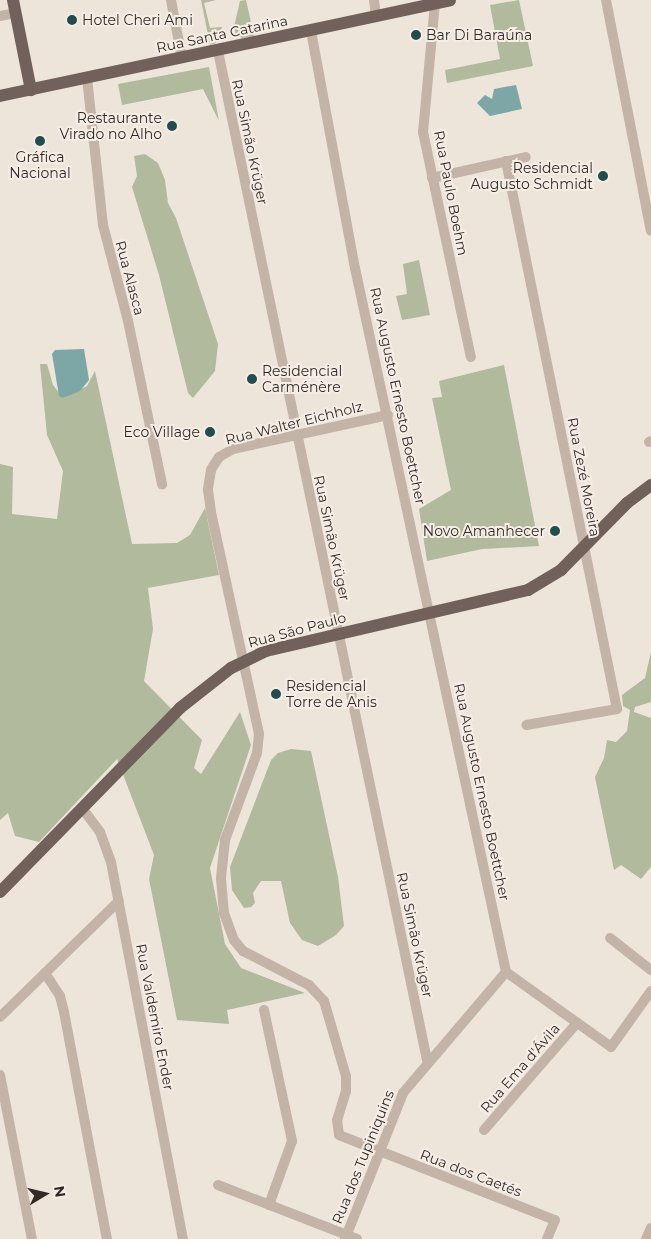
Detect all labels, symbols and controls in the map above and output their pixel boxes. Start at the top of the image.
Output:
place label: Hotel Cheri Ami [82,12,193,28]
street label: Rua Santa Catarina [155,12,289,56]
marker: Hotel Cheri Ami [66,14,78,26]
place label: Bar Di Baraúna [426,27,532,43]
marker: Bar Di Baraúna [410,29,422,41]
street label: Rua Simão Krüger [228,78,272,206]
place label: Restaurante Virado no Alho [60,110,162,142]
marker: Restaurante Virado no Alho [166,120,178,132]
street label: Rua Paulo Boehm [431,129,471,257]
marker: Gráfica Nacional [34,135,46,147]
place label: Gráfica Nacional [9,149,71,182]
place label: Residencial Augusto Schmidt [470,160,593,192]
marker: Residencial Augusto Schmidt [597,170,609,182]
street label: Rua Alasca [112,239,148,317]
street label: Rua Augusto Ernesto Boettcher [367,286,429,506]
place label: Residencial Carménère [262,363,342,396]
marker: Residencial Carménère [246,373,258,385]
street label: Rua Walter Eichholz [224,398,364,448]
street label: Rua Zezé Moreira [564,416,604,538]
place label: Eco Village [123,424,200,440]
marker: Eco Village [204,426,216,438]
street label: Rua Simão Krüger [310,474,354,602]
place label: Novo Amanhecer [423,523,545,539]
marker: Novo Amanhecer [549,525,561,537]
street label: Rua São Paulo [246,609,348,651]
place label: Residencial Torre de Anis [286,678,377,710]
street label: Rua Augusto Ernesto Boettcher [451,682,513,902]
marker: Residencial Torre de Anis [270,688,282,700]
street label: Rua Simão Krüger [393,871,437,999]
street label: Rua Valdemiro Ender [133,942,177,1092]
street label: Rua Ema d'Ávila [477,1020,563,1116]
street label: Rua dos Tupiniquins [328,1088,398,1226]
street label: Rua dos Caetés [418,1146,524,1200]
north arrow [20,1169,70,1219]
text: N [50,1185,70,1199]

